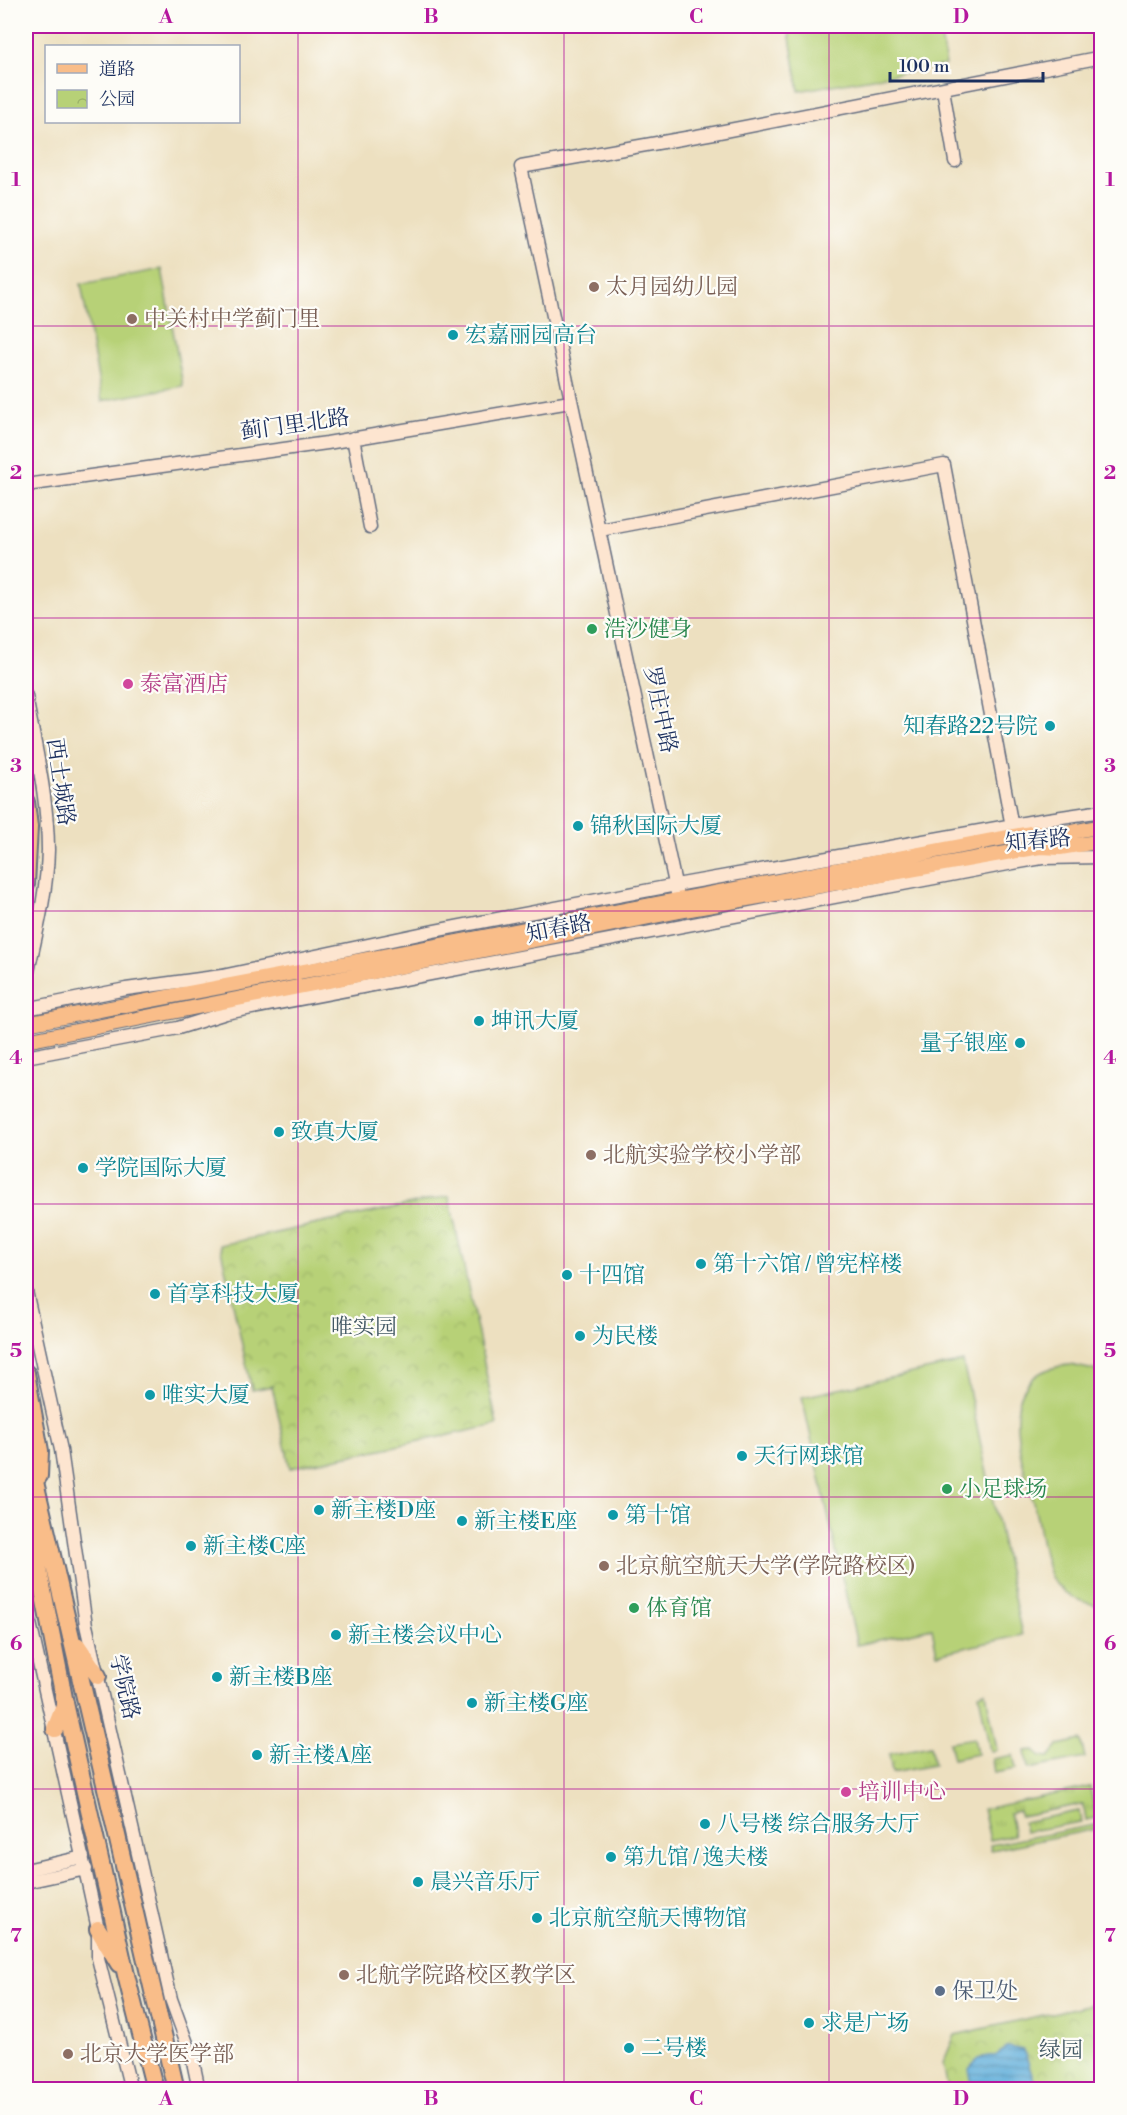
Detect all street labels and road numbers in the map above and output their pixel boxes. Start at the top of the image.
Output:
street label: 蓟门里北路 [239,404,351,446]
street label: 罗庄中路 [638,664,682,756]
street label: 西土城路 [41,737,79,827]
street label: 知春路 [1004,825,1072,857]
street label: 知春路 [524,909,594,949]
street label: 学院路 [103,1652,145,1722]

